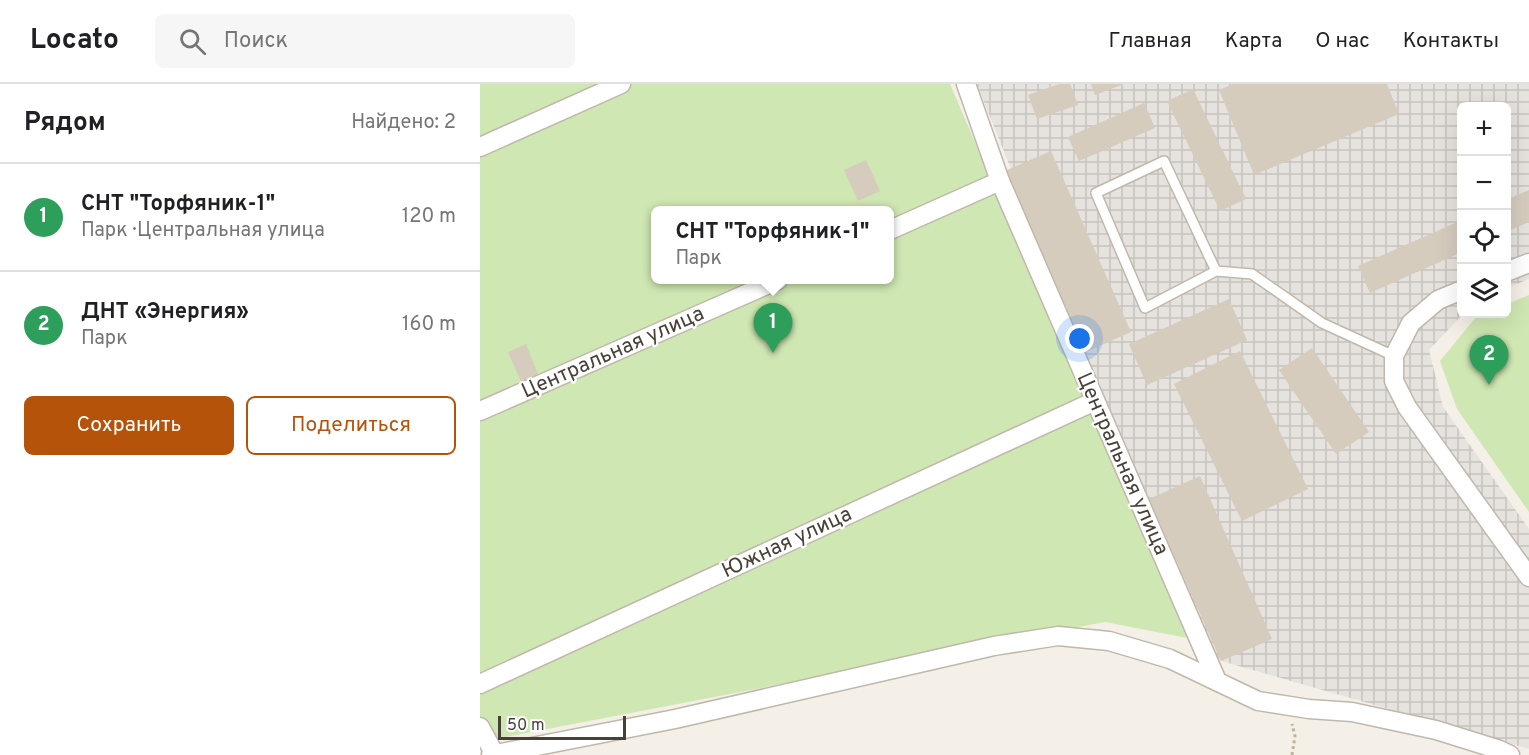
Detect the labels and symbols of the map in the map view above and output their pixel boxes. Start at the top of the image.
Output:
street label: Центральная улица [518,301,708,405]
pin: 1 [754,304,792,353]
your location [1065,324,1094,353]
pin: 2 [1470,336,1508,385]
street label: Центральная улица [1070,369,1174,559]
street label: Южная улица [718,501,856,585]
scale bar [498,713,626,740]

